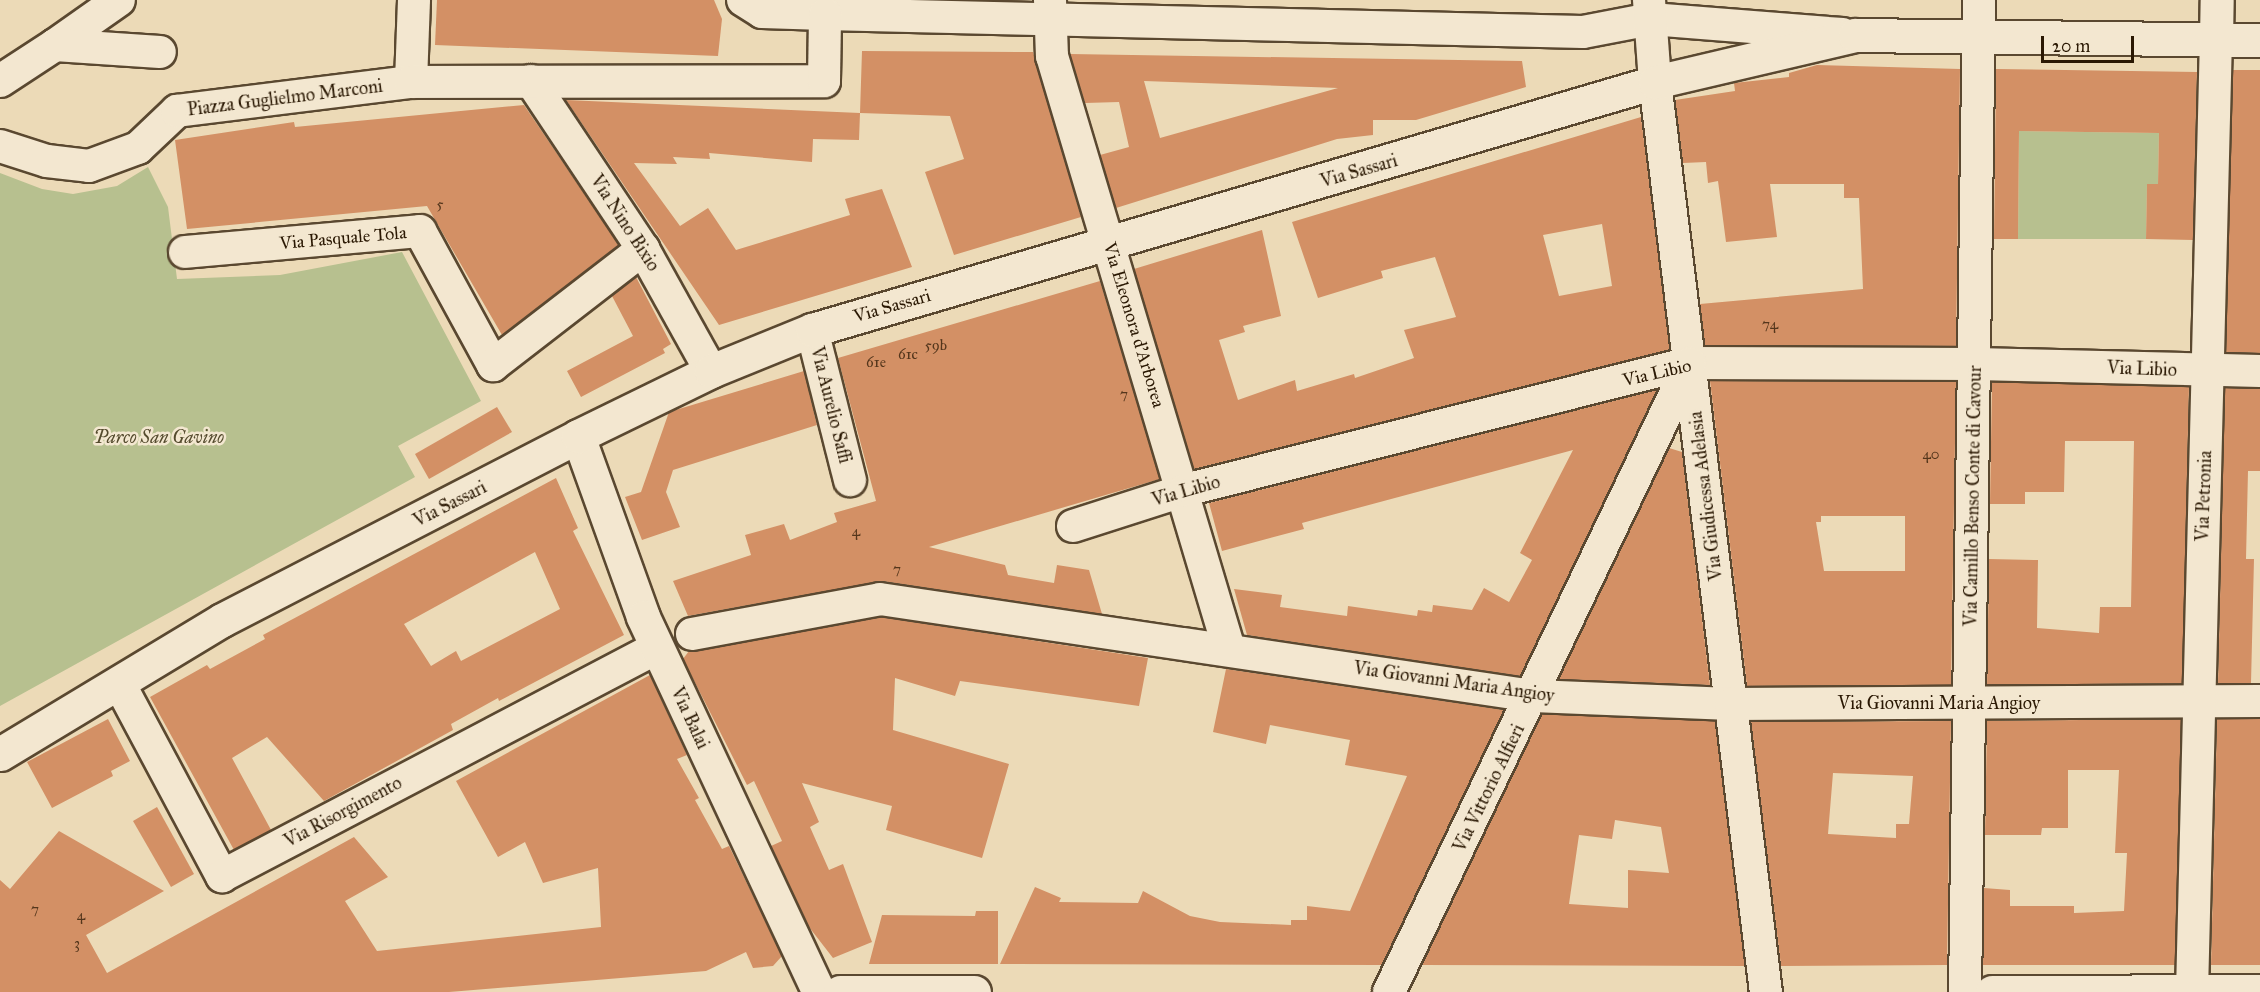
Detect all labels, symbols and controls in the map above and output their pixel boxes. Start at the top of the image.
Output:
scale bar [2044,24,2137,62]
text: 20 m [2052,35,2090,57]
street label: Piazza Guglielmo Marconi [186,75,384,121]
street label: Via Sassari [1318,150,1400,192]
street label: Via Nino Bixio [586,171,664,275]
house number: 5 [437,196,443,214]
street label: Via Pasquale Tola [279,222,407,254]
street label: Via Eleonora d'Arborea [1099,240,1169,410]
street label: Via Sassari [851,285,933,327]
house number: 74 [1762,316,1778,334]
house number: 59b [925,337,947,355]
street label: Via Aurelio Saffi [806,344,856,466]
house number: 61c [898,346,918,364]
house number: 61e [866,354,886,372]
street label: Via Libio [1621,355,1693,391]
street label: Via Libio [2107,357,2177,381]
street label: Via Camillo Benso Conte di Cavour [1960,365,1986,627]
house number: 7 [1120,386,1128,404]
street label: Via Giudicessa Adelasia [1685,410,1727,582]
park label: Parco San Gavino [94,426,224,448]
house number: 40 [1922,446,1940,464]
street label: Via Petronia [2192,450,2216,542]
street label: Via Libio [1149,471,1223,511]
street label: Via Sassari [410,476,490,532]
house number: 4 [852,523,860,541]
house number: 7 [893,561,901,579]
street label: Via Giovanni Maria Angioy [1352,657,1556,707]
street label: Via Balai [666,684,714,752]
street label: Via Giovanni Maria Angioy [1838,692,2040,714]
street label: Via Vittorio Alfieri [1449,721,1529,855]
street label: Via Risorgimento [280,772,406,852]
house number: 7 [31,901,39,919]
house number: 4 [77,907,85,925]
house number: 3 [74,935,80,953]

